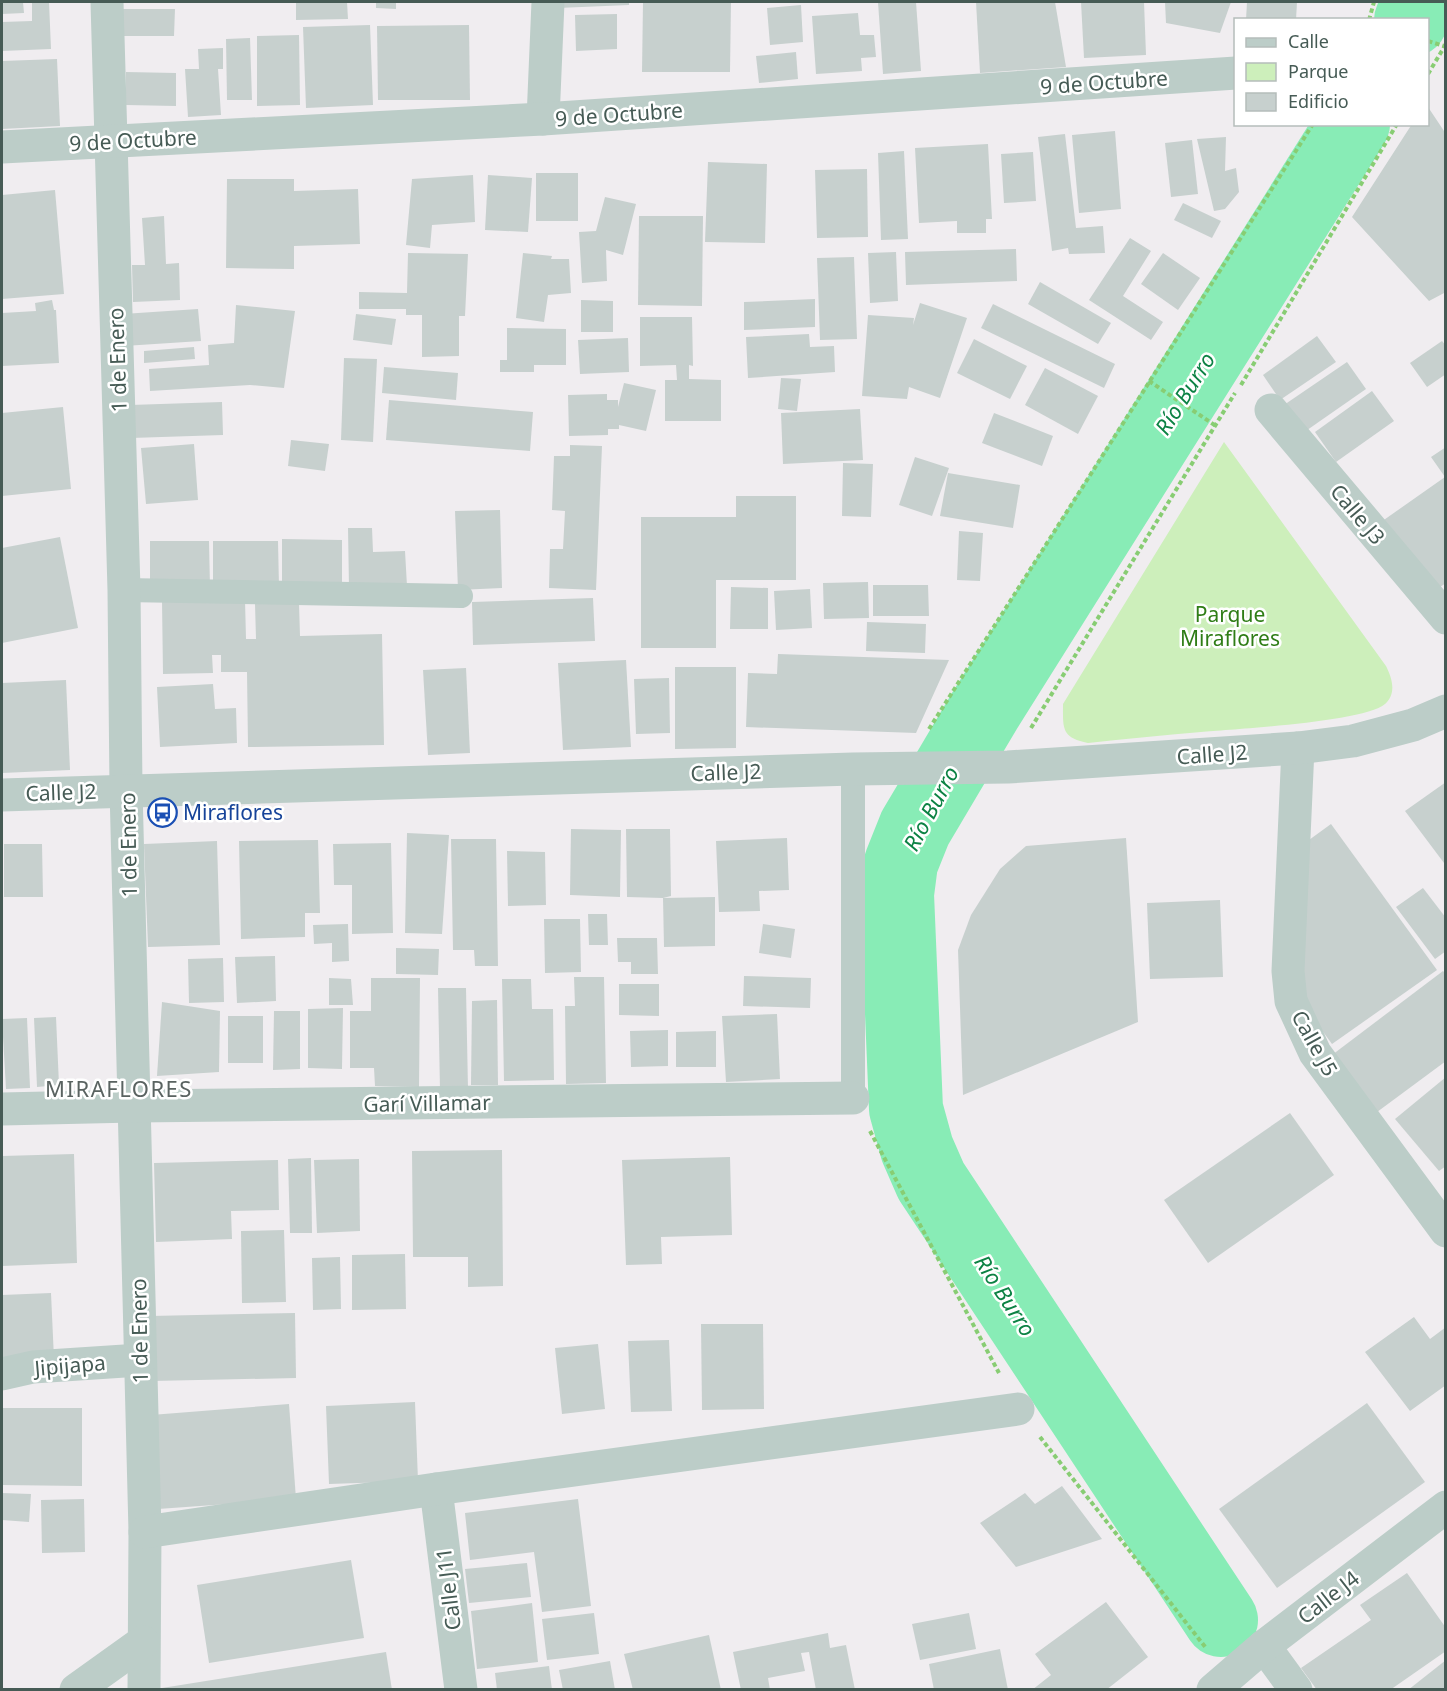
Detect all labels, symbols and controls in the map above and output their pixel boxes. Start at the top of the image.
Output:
legend [1234,18,1429,126]
text: Calle [1288,29,1329,53]
text: Parque [1288,59,1348,83]
street label: 9 de Octubre [1039,64,1169,100]
text: Edificio [1288,89,1349,113]
street label: 9 de Octubre [554,96,684,132]
street label: 9 de Octubre [68,123,198,157]
street label: 1 de Enero [101,307,133,413]
water label: Río Burro [1147,346,1221,440]
street label: Calle J3 [1324,478,1392,550]
park label: Parque Miraflores [1180,600,1280,652]
street label: Calle J2 [1176,738,1248,770]
street label: Calle J2 [690,757,762,787]
water label: Río Burro [895,760,965,856]
street label: Calle J2 [25,777,97,807]
street label: 1 de Enero [113,792,143,898]
bus stop icon: Miraflores [146,796,178,828]
place label: Miraflores [183,798,283,826]
street label: Calle J5 [1286,1005,1344,1081]
district label: MIRAFLORES [45,1073,193,1103]
street label: Garí Villamar [363,1088,491,1118]
water label: Río Burro [968,1248,1044,1342]
street label: 1 de Enero [124,1278,154,1384]
street label: Jipijapa [31,1348,107,1382]
street label: Calle J11 [429,1546,467,1632]
street label: Calle J4 [1291,1564,1365,1630]

